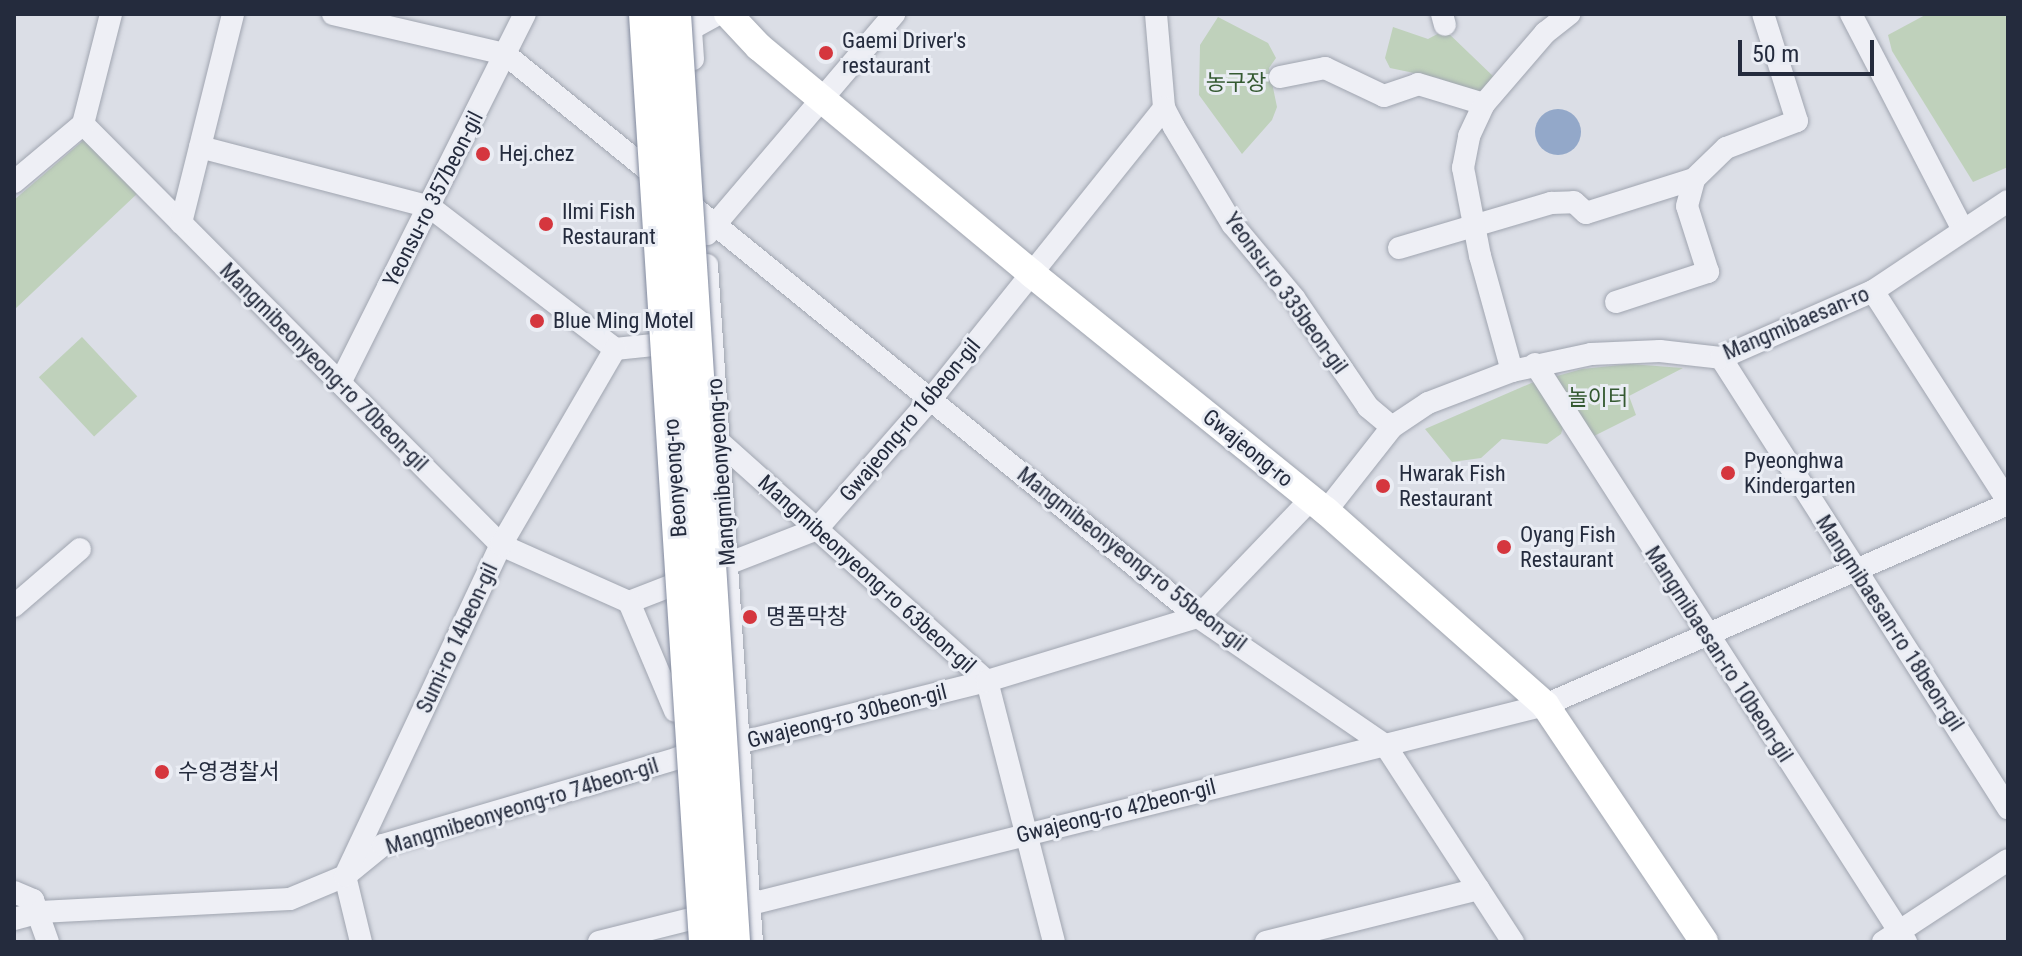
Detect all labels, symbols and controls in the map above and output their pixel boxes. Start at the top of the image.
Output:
scale bar [1742,24,1878,74]
place label: Gaemi Driver's restaurant [842,27,966,78]
text: 50 m [1752,40,1799,68]
marker: Gaemi Driver's restaurant [817,44,835,62]
park label: 농구장 [1206,70,1266,96]
street label: Yeonsu-ro 357beon-gil [377,107,489,291]
place label: Hej.chez [499,141,574,167]
marker: Hej.chez [474,145,492,163]
place label: Ilmi Fish Restaurant [562,198,656,250]
street label: Yeonsu-ro 335beon-gil [1218,207,1354,379]
marker: Ilmi Fish Restaurant [537,215,555,233]
street label: Mangmibeonyeong-ro 70beon-gil [214,257,434,477]
street label: Mangmibaesan-ro [1719,280,1873,366]
place label: Blue Ming Motel [553,308,694,334]
marker: Blue Ming Motel [528,312,546,330]
street label: Gwajeong-ro 16beon-gil [834,333,986,507]
street label: Mangmibeonyeong-ro [701,377,741,567]
park label: 놀이터 [1568,385,1628,411]
street label: Gwajeong-ro [1197,404,1299,492]
street label: Beonyeong-ro [658,418,692,538]
place label: Pyeonghwa Kindergarten [1744,447,1856,498]
place label: Hwarak Fish Restaurant [1399,460,1506,512]
street label: Mangmibeonyeong-ro 55beon-gil [1012,461,1252,657]
marker: Pyeonghwa Kindergarten [1719,464,1737,482]
street label: Mangmibeonyeong-ro 63beon-gil [753,469,981,679]
marker: Hwarak Fish Restaurant [1374,477,1392,495]
street label: Mangmibaesan-ro 18beon-gil [1810,510,1970,736]
place label: Oyang Fish Restaurant [1520,521,1616,572]
marker: Oyang Fish Restaurant [1495,538,1513,556]
street label: Mangmibaesan-ro 10beon-gil [1639,541,1799,767]
street label: Sumi-ro 14beon-gil [411,559,503,717]
place label: 명품막창 [766,604,847,630]
marker: 명품막창 [741,608,759,626]
street label: Gwajeong-ro 30beon-gil [745,678,949,754]
street label: Mangmibeonyeong-ro 74beon-gil [382,752,662,860]
place label: 수영경찰서 [178,759,279,785]
marker: 수영경찰서 [153,763,171,781]
street label: Gwajeong-ro 42beon-gil [1014,773,1218,849]

